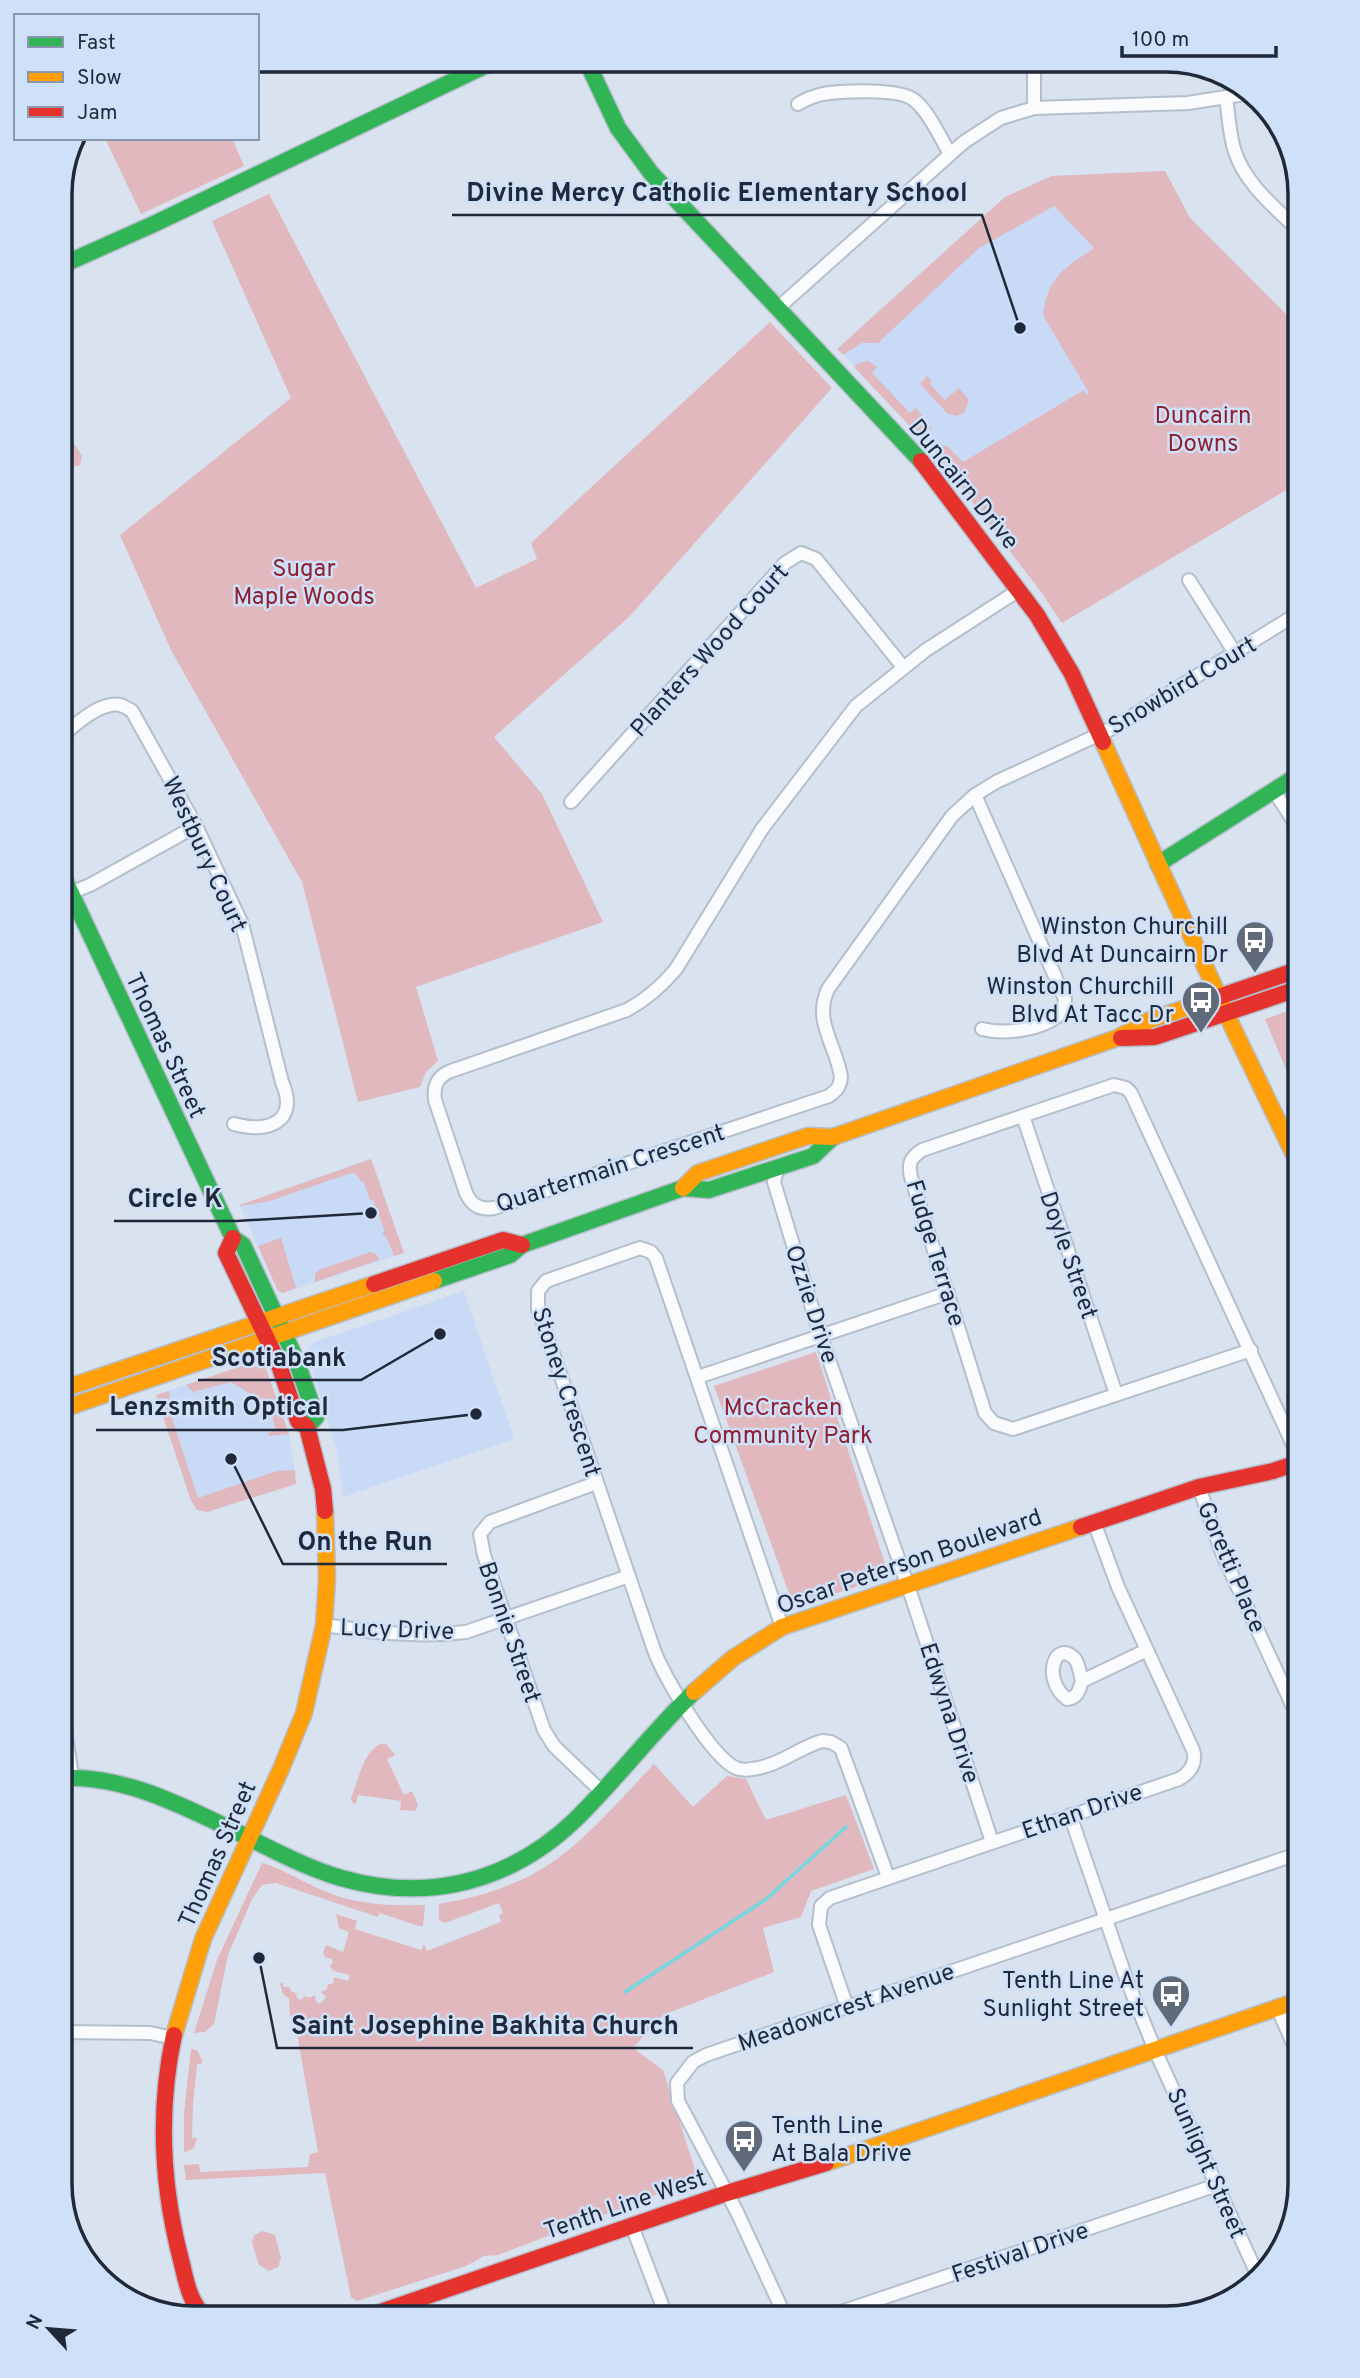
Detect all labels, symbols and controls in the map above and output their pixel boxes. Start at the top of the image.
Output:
legend [14,14,259,140]
scale bar [1122,14,1276,58]
text: 100 m [1132,27,1189,54]
text: Fast [77,30,116,57]
text: Slow [77,65,122,92]
text: Jam [77,100,118,127]
callout: Divine Mercy Catholic Elementary School [452,168,982,215]
text: Divine Mercy Catholic Elementary School [466,178,968,211]
park label: Duncairn Downs [1154,402,1252,460]
street label: Duncairn Drive [901,414,1024,557]
park label: Sugar Maple Woods [233,555,375,613]
street label: Planters Wood Court [625,558,796,744]
street label: Snowbird Court [1104,631,1263,743]
street label: Westbury Court [154,772,252,938]
place label: Winston Churchill Blvd At Duncairn Dr [1016,913,1228,971]
bus stop icon: Winston Churchill Blvd At Duncairn Dr [1234,919,1276,974]
street label: Thomas Street [117,968,211,1123]
place label: Winston Churchill Blvd At Tacc Dr [986,973,1174,1031]
bus stop icon: Winston Churchill Blvd At Tacc Dr [1180,979,1222,1034]
street label: Quartermain Crescent [492,1119,729,1221]
callout: Circle K [114,1174,237,1221]
street label: Fudge Terrace [898,1177,971,1330]
text: Circle K [127,1184,223,1217]
street label: Doyle Street [1031,1188,1103,1323]
street label: Ozzie Drive [777,1242,843,1368]
street label: Stoney Crescent [524,1304,607,1481]
callout: Scotiabank [198,1333,361,1380]
text: Scotiabank [211,1343,347,1376]
callout: Lenzsmith Optical [96,1383,343,1430]
text: Lenzsmith Optical [109,1392,329,1425]
park label: McCracken Community Park [693,1394,873,1452]
street label: Goretti Place [1189,1498,1271,1638]
street label: Oscar Peterson Boulevard [773,1503,1046,1622]
callout: On the Run [283,1517,447,1564]
text: On the Run [297,1527,433,1560]
street label: Bonnie Street [470,1558,546,1707]
street label: Lucy Drive [339,1614,455,1648]
street label: Edwyna Drive [911,1640,985,1788]
street label: Thomas Street [173,1777,264,1933]
street label: Ethan Drive [1018,1778,1147,1847]
street label: Meadowcrest Avenue [734,1958,959,2060]
place label: Tenth Line At Sunlight Street [983,1967,1144,2025]
bus stop icon: Tenth Line At Sunlight Street [1150,1973,1192,2028]
callout: Saint Josephine Bakhita Church [277,2001,693,2048]
text: Saint Josephine Bakhita Church [291,2011,679,2044]
street label: Sunlight Street [1159,2084,1252,2244]
place label: Tenth Line At Bala Drive [771,2112,912,2170]
bus stop icon: Tenth Line At Bala Drive [723,2118,765,2173]
street label: Tenth Line West [541,2164,711,2248]
street label: Festival Drive [948,2216,1093,2291]
north arrow [14,2294,84,2364]
text: N [22,2311,49,2334]

